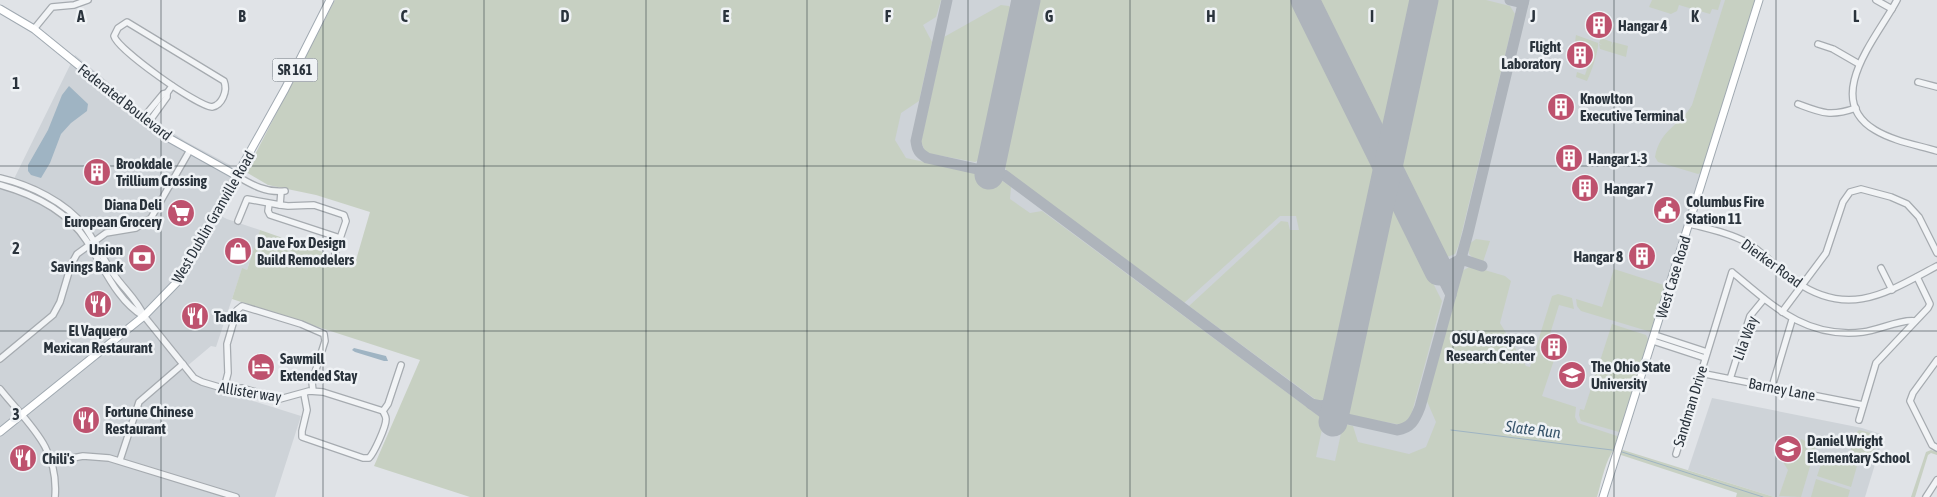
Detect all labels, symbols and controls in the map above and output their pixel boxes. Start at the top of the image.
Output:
text: A [76,7,85,25]
text: B [238,7,246,25]
text: C [400,7,408,25]
text: D [561,7,570,25]
text: E [723,7,730,25]
text: F [885,7,892,25]
text: G [1045,7,1054,25]
text: H [1206,7,1216,25]
text: I [1370,7,1374,25]
text: J [1529,7,1536,25]
text: K [1691,7,1699,25]
text: L [1853,7,1860,25]
building icon: Hangar 4 [1584,10,1614,40]
place label: Hangar 4 [1618,17,1668,34]
place label: Flight Laboratory [1501,38,1562,72]
building icon: Flight Laboratory [1565,40,1595,70]
road number: SR 161 [272,58,318,82]
street label: Federated Boulevard [75,60,175,144]
text: 1 [12,74,20,92]
place label: Knowlton Executive Terminal [1580,90,1685,124]
building icon: Knowlton Executive Terminal [1546,92,1576,122]
building icon: Hangar 1-3 [1554,143,1584,173]
street label: West Dublin Granville Road [168,148,258,286]
place label: Hangar 1-3 [1588,150,1648,167]
place label: Brookdale Trillium Crossing [116,155,208,189]
building icon: Brookdale Trillium Crossing [82,157,112,187]
building icon: Hangar 7 [1570,173,1600,203]
place label: Hangar 7 [1604,180,1654,197]
place label: Columbus Fire Station 11 [1686,193,1764,227]
public building icon: Columbus Fire Station 11 [1652,195,1682,225]
place label: Diana Deli European Grocery [64,196,163,230]
supermarket icon: Diana Deli European Grocery [166,198,196,228]
place label: Dave Fox Design Build Remodelers [257,234,355,268]
street label: West Case Road [1652,234,1694,320]
street label: Dierker Road [1738,235,1806,291]
shop icon: Dave Fox Design Build Remodelers [223,236,253,266]
text: 2 [12,239,20,257]
place label: Union Savings Bank [51,241,123,275]
building icon: Hangar 8 [1627,241,1657,271]
bank icon: Union Savings Bank [127,243,157,273]
place label: Hangar 8 [1573,248,1623,265]
restaurant icon: El Vaquero Mexican Restaurant [83,289,113,319]
restaurant icon: Tadka [180,301,210,331]
place label: Tadka [214,308,247,325]
street label: Lila Way [1729,314,1761,362]
place label: El Vaquero Mexican Restaurant [44,322,153,356]
place label: OSU Aerospace Research Center [1446,330,1536,364]
building icon: OSU Aerospace Research Center [1539,332,1569,362]
place label: Sawmill Extended Stay [280,350,358,384]
hotel icon: Sawmill Extended Stay [246,352,276,382]
place label: The Ohio State University [1591,358,1671,392]
school or university icon: The Ohio State University [1557,360,1587,390]
street label: Sandman Drive [1670,363,1710,449]
street label: Barney Lane [1747,374,1817,404]
street label: Allister way [217,379,283,405]
place label: Fortune Chinese Restaurant [105,403,194,437]
text: 3 [12,405,20,423]
restaurant icon: Fortune Chinese Restaurant [71,405,101,435]
water label: Slate Run [1503,417,1562,441]
place label: Daniel Wright Elementary School [1807,432,1911,466]
school or university icon: Daniel Wright Elementary School [1773,434,1803,464]
restaurant icon: Chili's [8,443,38,473]
place label: Chili's [42,450,75,467]

